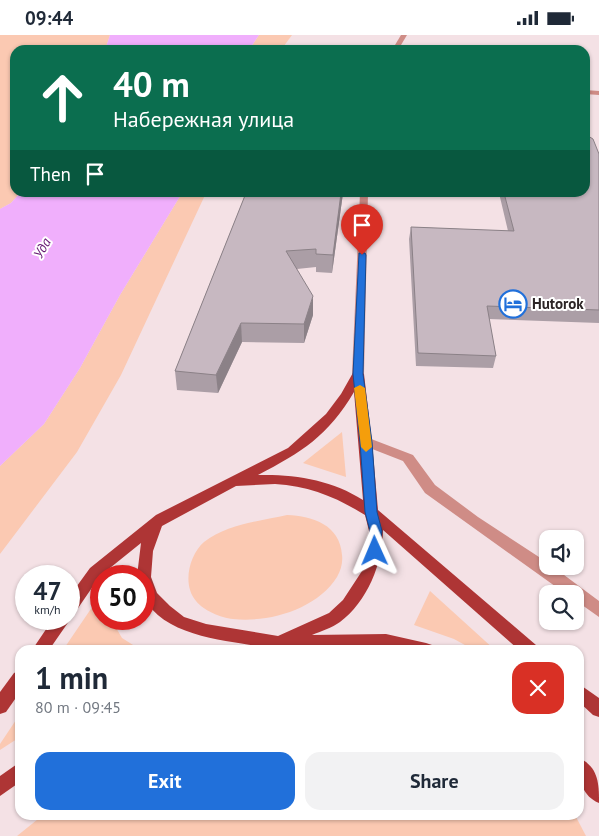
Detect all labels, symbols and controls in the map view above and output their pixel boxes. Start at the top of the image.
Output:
text: 09:44 [25,6,73,30]
text: 40 m [113,61,190,107]
icon: ahead [30,65,95,130]
text: Набережная улица [113,105,294,133]
icon: arrive [81,160,109,188]
text: Then [30,162,71,186]
pin [341,204,383,255]
icon: arrive [348,211,376,239]
water label: Уда [29,234,55,261]
hotel icon: Hutorok [498,289,528,319]
place label: Hutorok [532,294,584,313]
position arrow [348,524,400,576]
map controls [539,530,584,630]
button: sound [539,530,584,575]
speed limit sign: 50 [90,565,155,630]
text: 47 [33,575,62,607]
button: search [539,585,584,630]
text: km/h [34,602,61,617]
text: 1 min [35,658,108,697]
button: close [512,662,564,714]
text: 80 m · 09:45 [35,697,121,717]
button: Exit [35,752,295,810]
button: Share [305,752,564,810]

